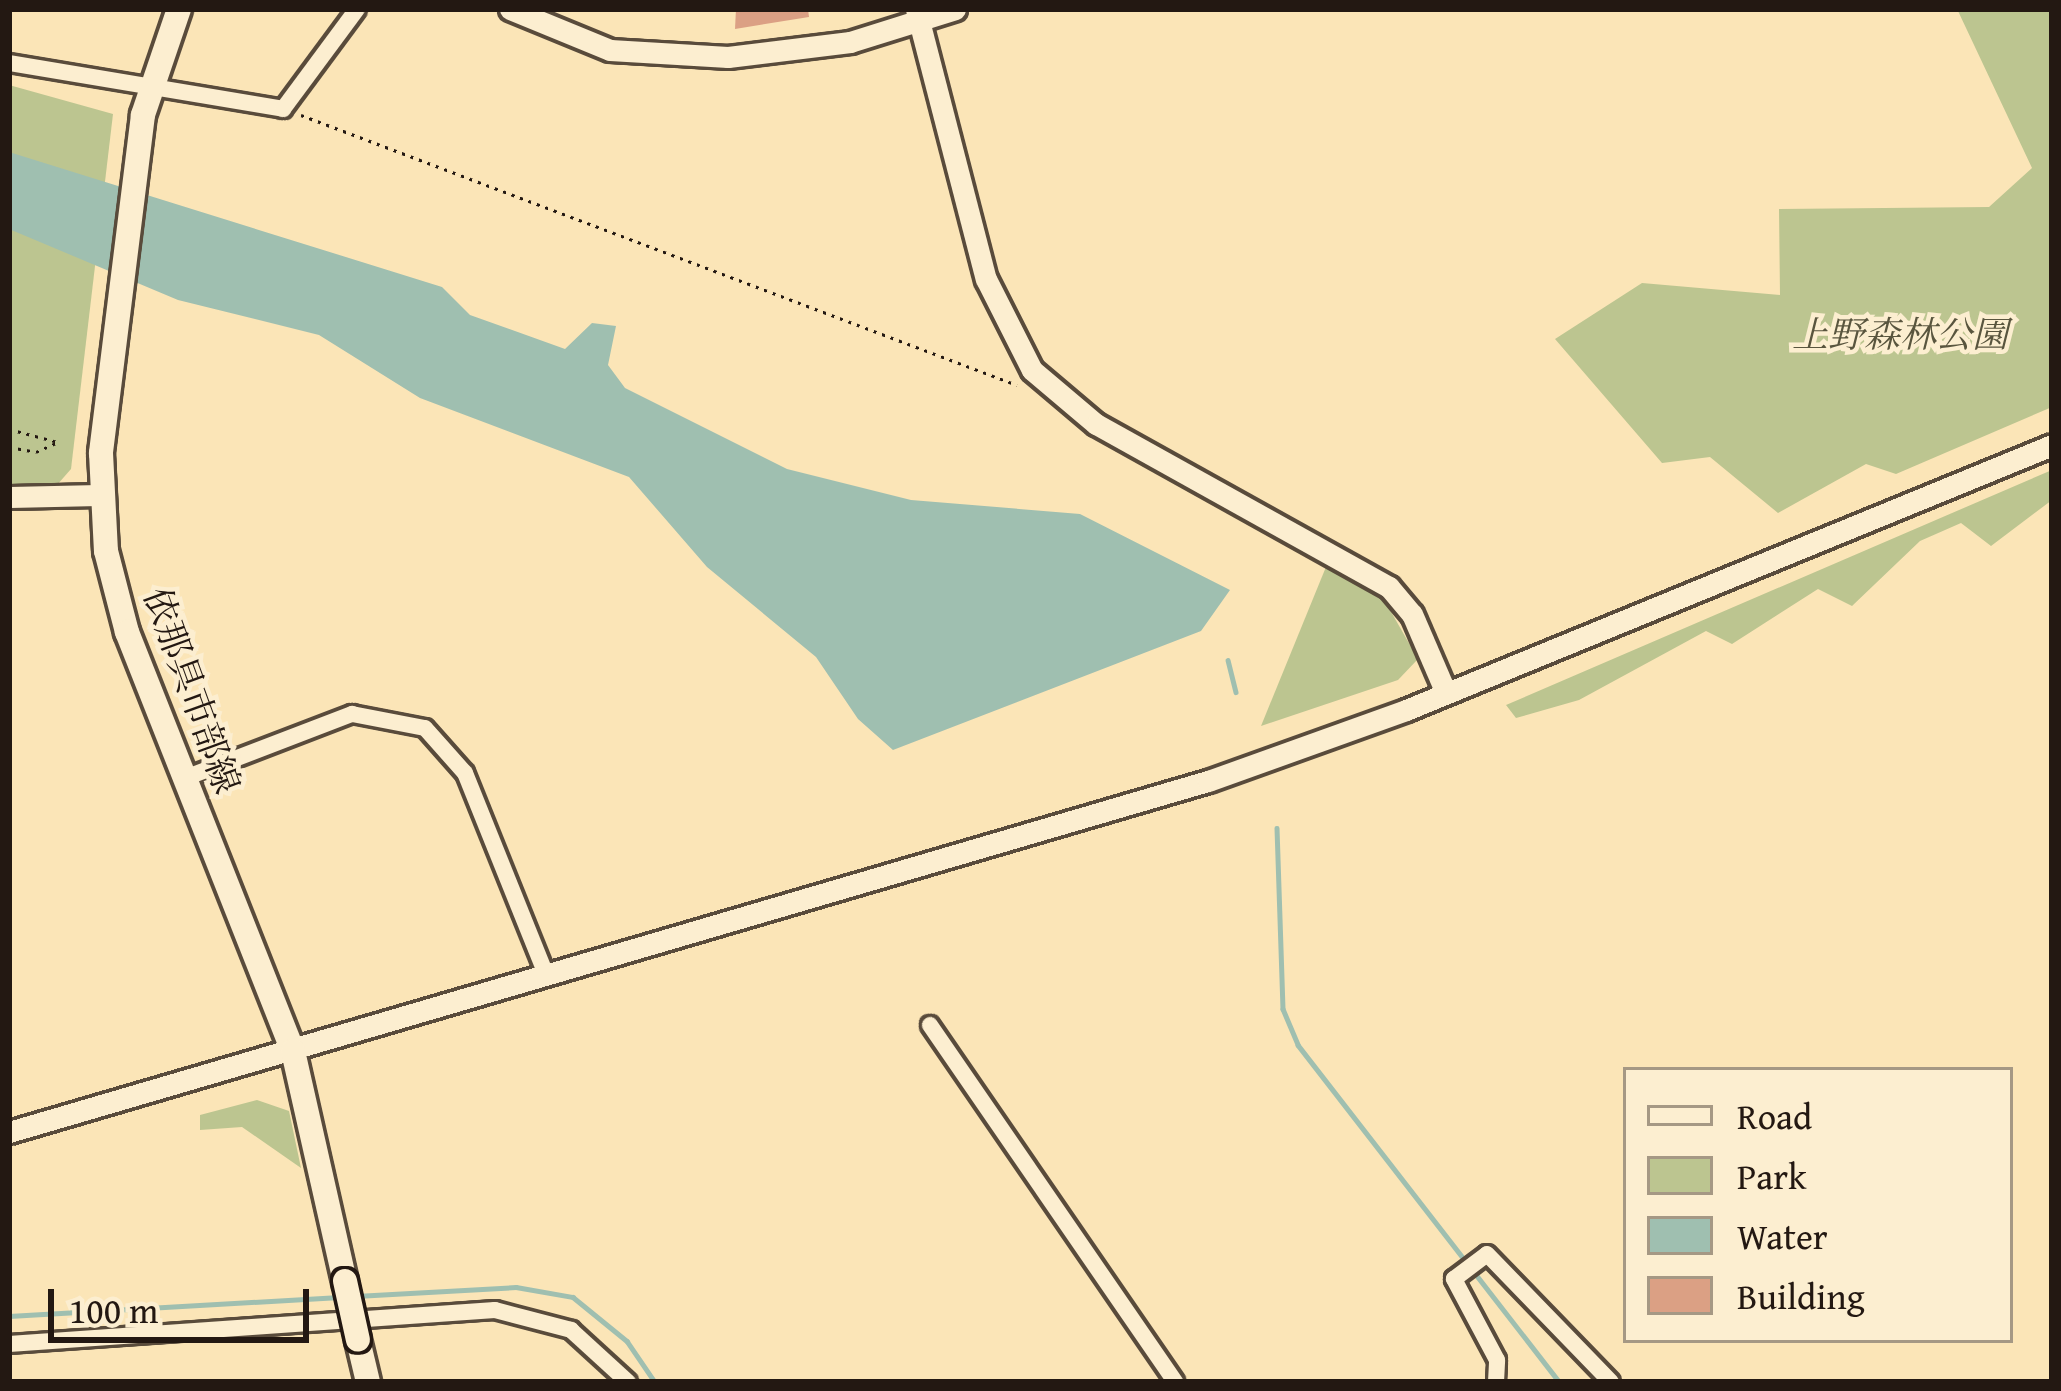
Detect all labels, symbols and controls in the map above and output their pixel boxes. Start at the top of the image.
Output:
park label: 上野森林公園 [1792,312,2008,356]
street label: 依那具市部線 [136,581,250,799]
legend [1623,1067,2013,1343]
text: Road [1737,1089,1812,1142]
text: Park [1737,1149,1807,1202]
text: Water [1737,1209,1828,1262]
scale bar [54,1265,315,1339]
text: Building [1737,1269,1865,1322]
text: 100 m [69,1283,158,1336]

